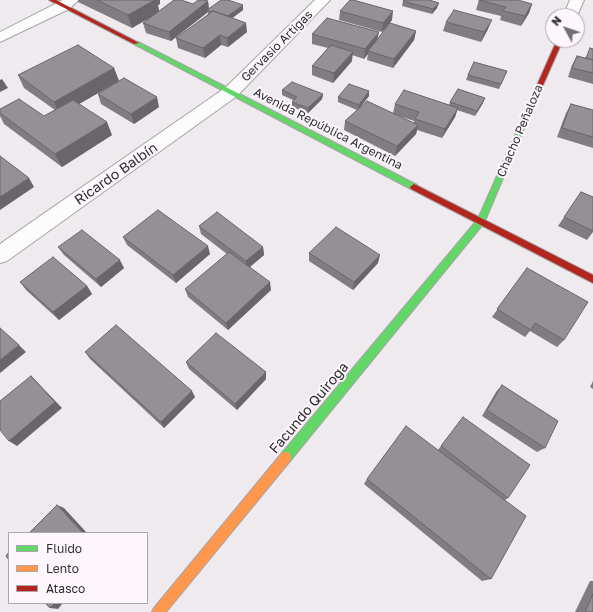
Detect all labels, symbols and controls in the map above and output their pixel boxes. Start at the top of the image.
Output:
street label: Gervasio Artigas [238,7,316,85]
north arrow [545,8,585,48]
text: N [549,13,564,28]
street label: Chacho Peñaloza [494,83,546,179]
street label: Avenida República Argentina [251,85,405,173]
street label: Ricardo Balbín [71,139,161,209]
street label: Facundo Quiroga [266,359,352,457]
legend [8,532,148,604]
text: Fluido [46,541,82,556]
text: Lento [46,561,79,576]
text: Atasco [46,581,85,596]

